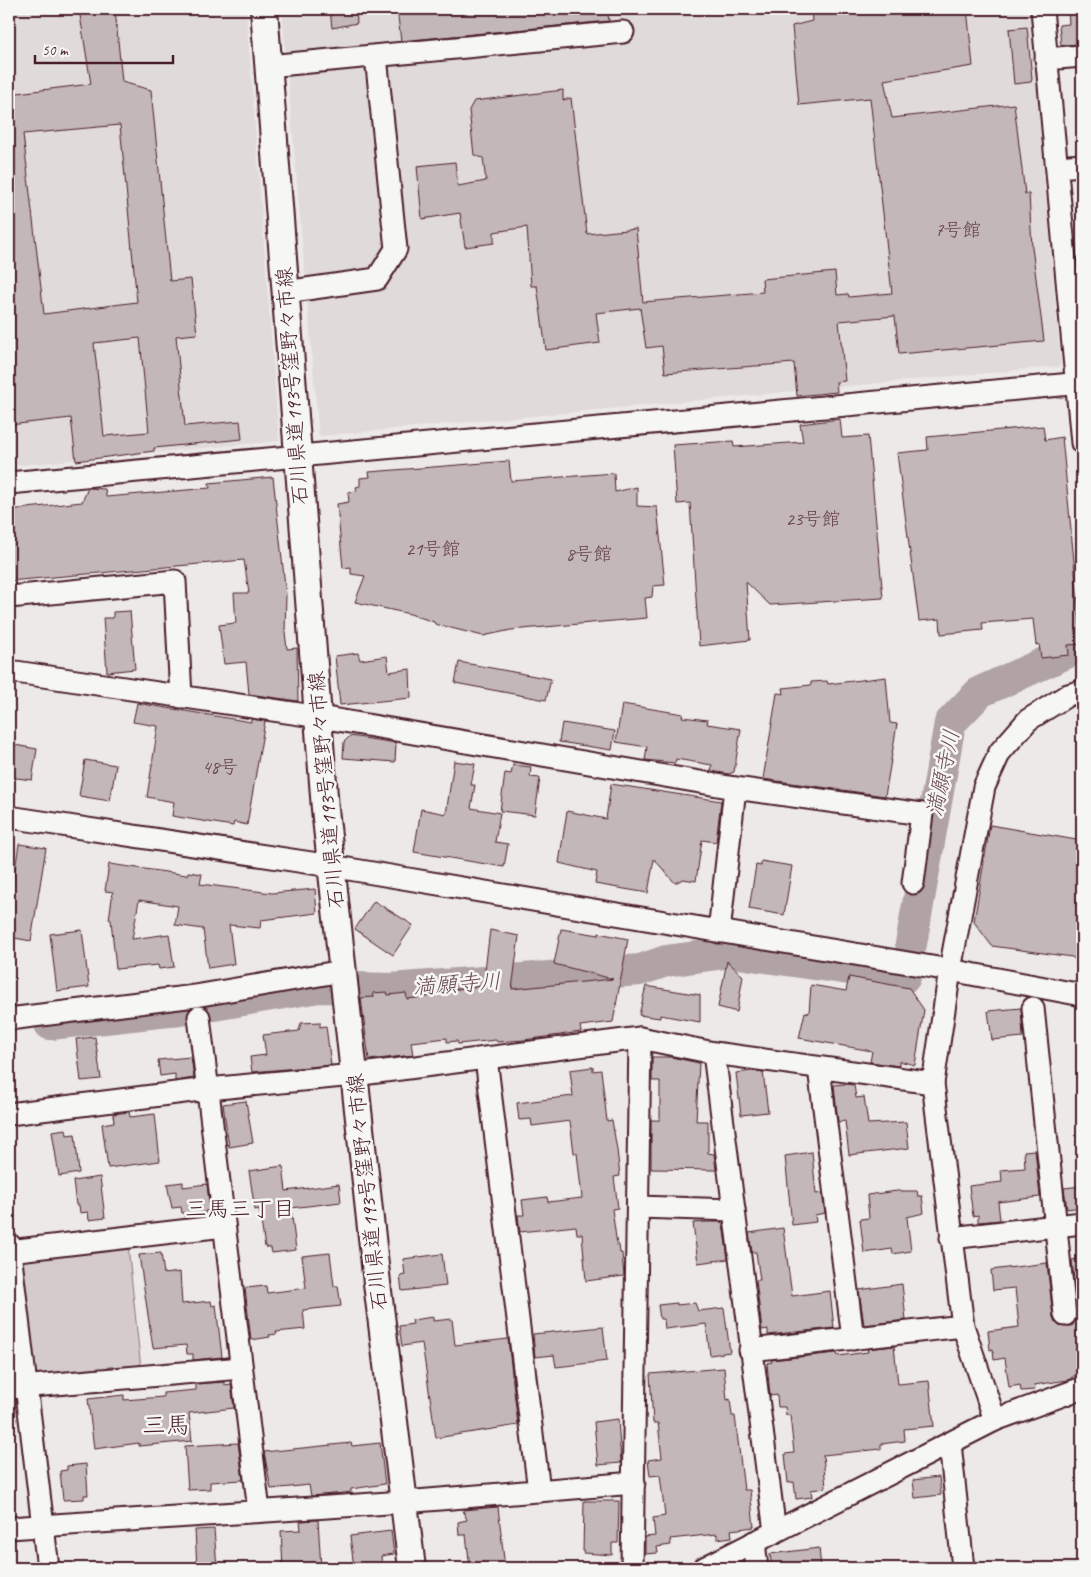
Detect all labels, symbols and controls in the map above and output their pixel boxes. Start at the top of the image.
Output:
scale bar [35,32,172,64]
text: 50 m [42,41,69,60]
house number: 7号館 [935,218,981,242]
street label: 石川県道193号窪野々市線 [271,266,313,506]
house number: 23号館 [785,507,841,531]
house number: 21号館 [405,537,461,561]
house number: 8号館 [566,542,612,566]
street label: 石川県道193号窪野々市線 [303,670,349,910]
water label: 満願寺川 [920,727,966,819]
house number: 48号 [202,755,238,779]
water label: 満願寺川 [412,967,502,1001]
street label: 石川県道193号窪野々市線 [342,1072,392,1312]
district label: 三馬三丁目 [185,1195,295,1223]
district label: 三馬 [142,1410,190,1440]

